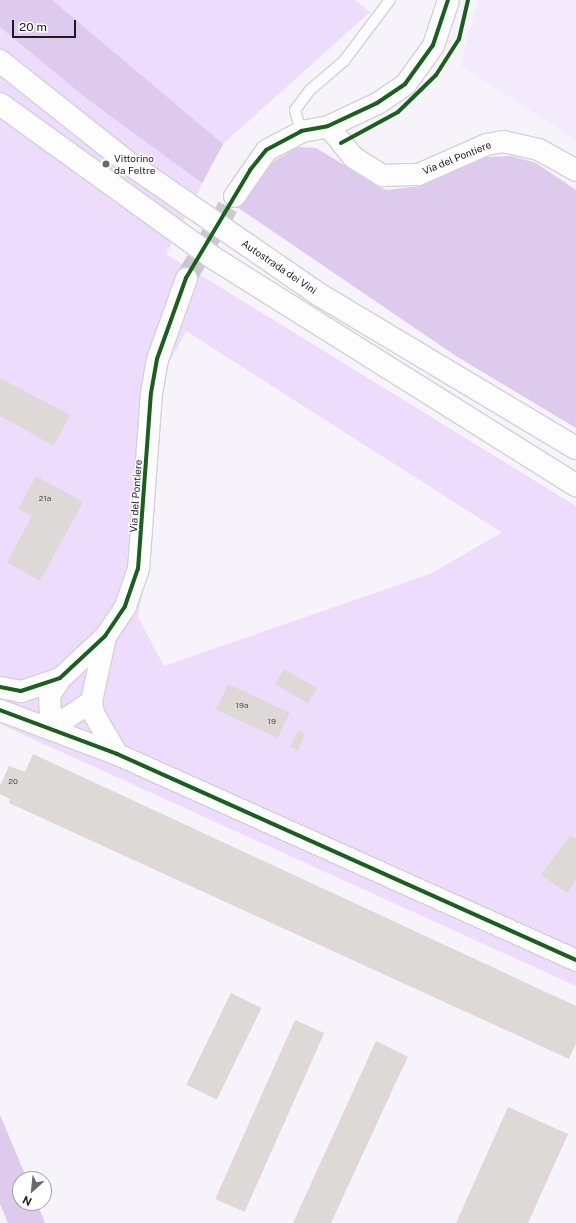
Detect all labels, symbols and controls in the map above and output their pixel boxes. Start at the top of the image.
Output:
scale bar [14,12,78,38]
text: 20 m [19,20,47,34]
street label: Via del Pontiere [421,139,493,177]
place label: Vittorino da Feltre [114,152,155,176]
marker: Vittorino da Feltre [101,159,111,169]
street label: Autostrada dei Vini [239,237,319,297]
street label: Via del Pontiere [127,459,145,533]
house number: 21a [39,494,51,504]
house number: 19a [236,701,248,711]
house number: 19 [268,717,276,727]
house number: 20 [8,777,18,787]
north arrow [12,1171,52,1211]
text: N [20,1194,34,1208]

